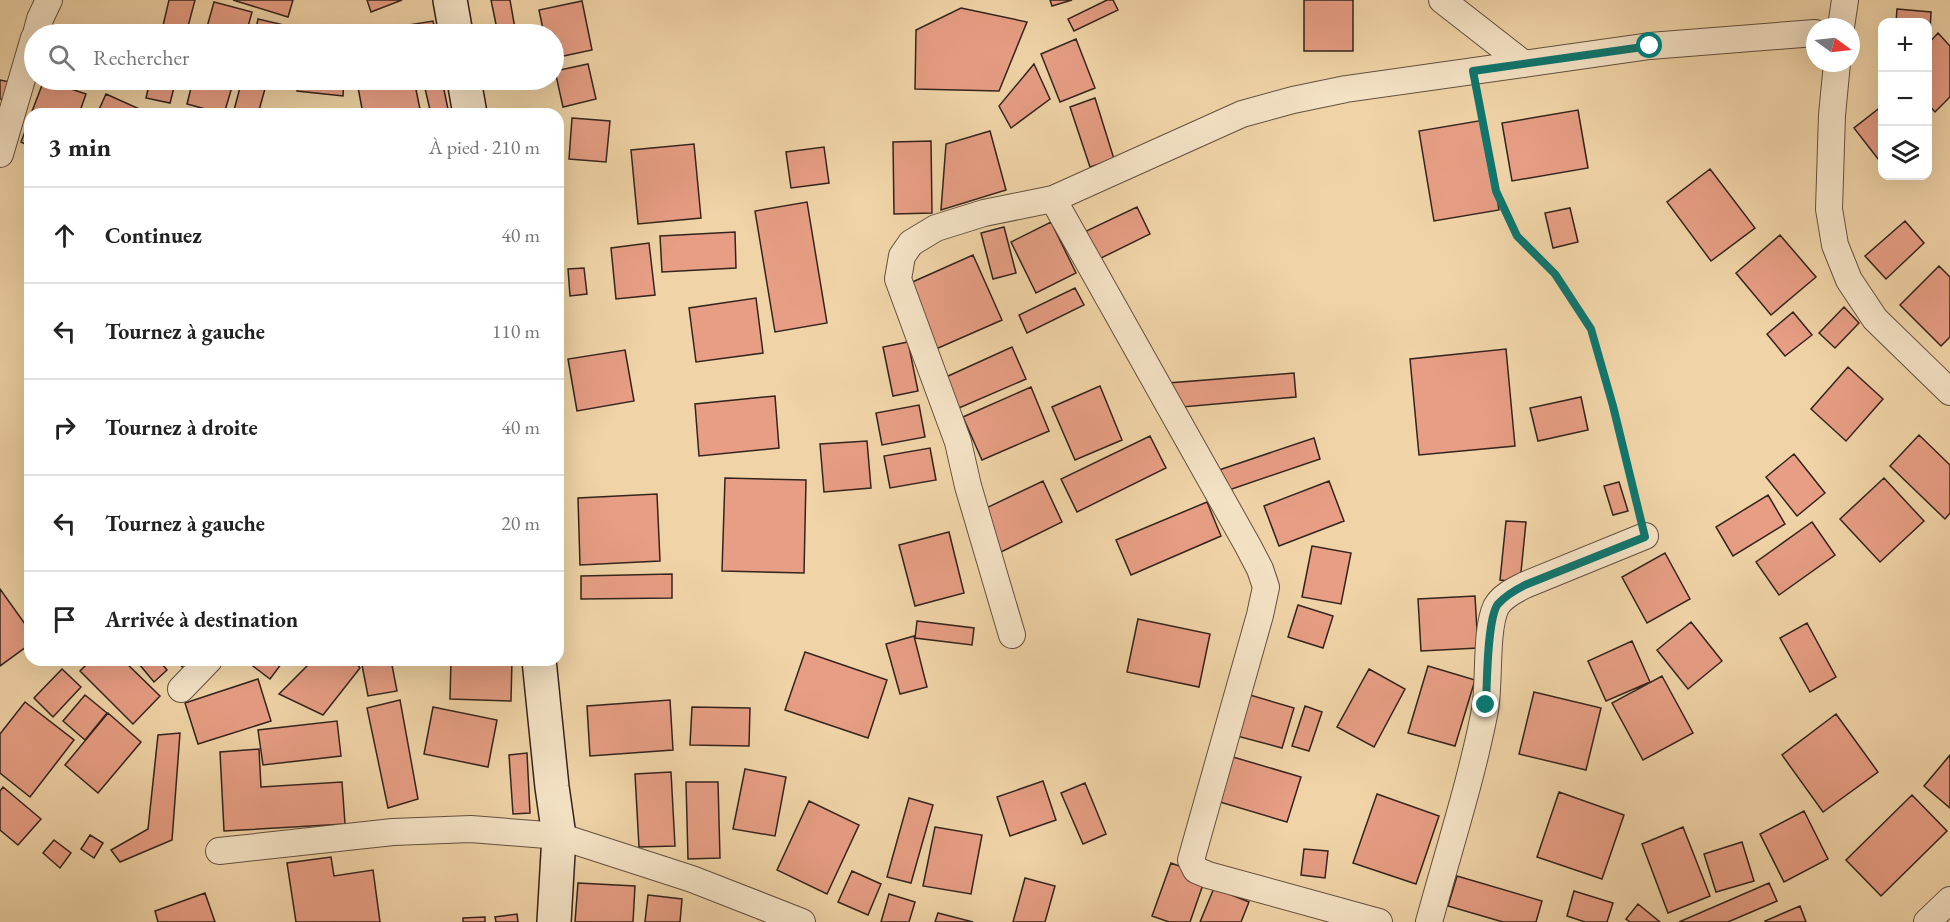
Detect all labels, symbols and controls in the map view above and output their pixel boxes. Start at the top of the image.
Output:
north arrow [1806,18,1860,72]
map controls [1878,18,1932,180]
button: + [1878,18,1932,72]
search box [24,24,564,90]
route start [1636,32,1662,58]
icon: search [45,41,78,74]
text: Rechercher [93,43,189,72]
button: − [1878,72,1932,126]
button: layers [1878,126,1932,180]
text: 3 min [48,130,111,164]
text: À pied · 210 m [429,134,540,160]
icon: ahead [48,219,81,252]
text: Continuez [105,221,202,250]
text: 40 m [501,222,540,248]
icon: left [48,315,81,348]
text: Tournez à gauche [105,317,265,346]
text: 110 m [492,318,540,344]
icon: right [48,411,81,444]
text: Tournez à droite [105,413,258,442]
text: 40 m [501,414,540,440]
icon: left [48,507,81,540]
text: Tournez à gauche [105,509,265,538]
text: 20 m [501,510,540,536]
icon: arrive [48,603,81,636]
text: Arrivée à destination [105,605,298,634]
route end [1472,691,1498,717]

